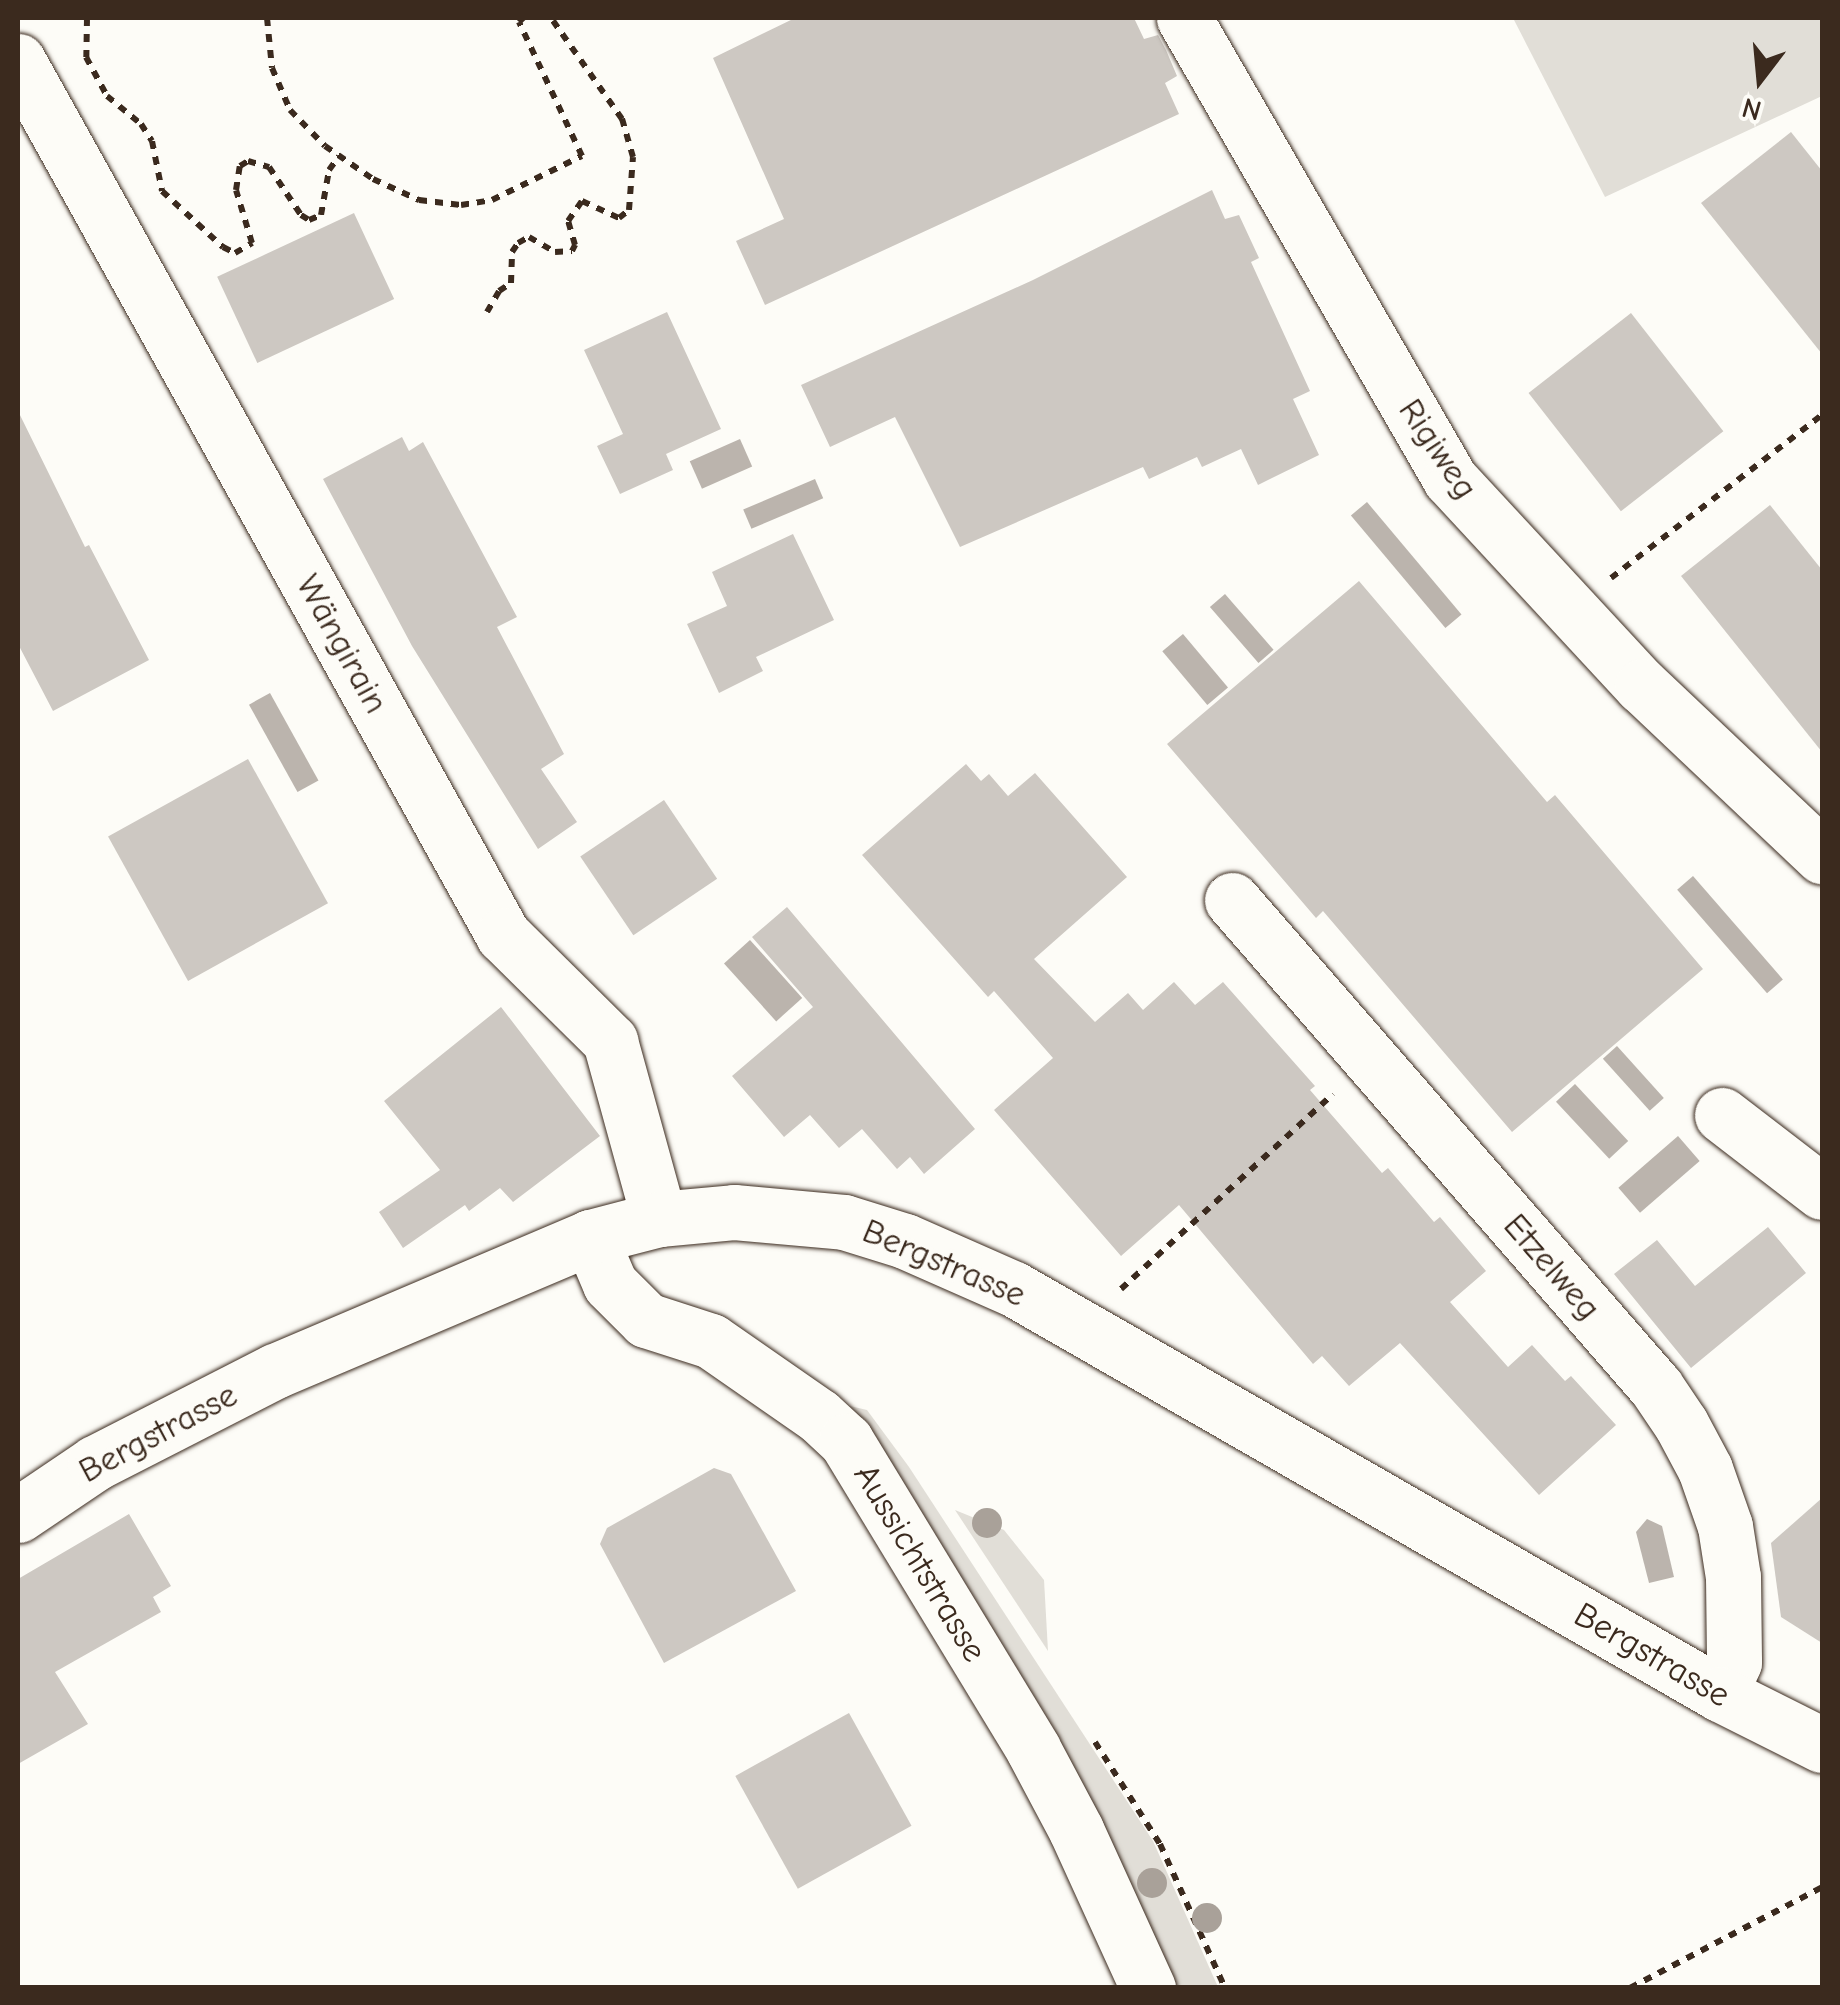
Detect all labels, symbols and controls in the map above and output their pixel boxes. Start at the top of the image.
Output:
north arrow [1710,30,1810,130]
text: N [1739,91,1765,127]
street label: Rigiweg [1389,391,1487,507]
street label: Wängirain [287,567,397,721]
street label: Etzelweg [1494,1205,1610,1329]
street label: Bergstrasse [856,1210,1032,1316]
street label: Bergstrasse [72,1374,244,1492]
street label: Aussichtstrasse [844,1456,996,1670]
street label: Bergstrasse [1567,1594,1737,1716]

